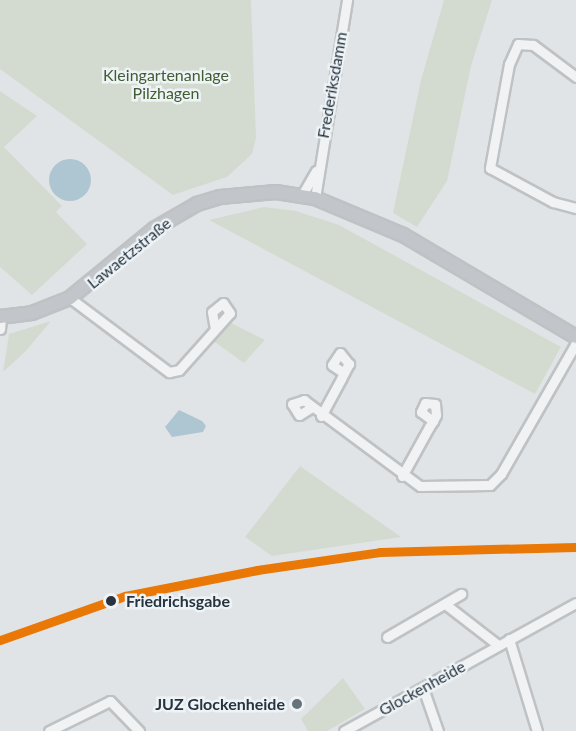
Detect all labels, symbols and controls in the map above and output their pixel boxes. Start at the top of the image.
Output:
street label: Frederiksdamm [313,30,351,140]
park label: Kleingartenanlage Pilzhagen [103,65,229,103]
street label: Lawaetzstraße [83,213,175,293]
marker: Friedrichsgabe [101,591,121,611]
place label: Friedrichsgabe [126,591,230,611]
street label: Glockenheide [375,656,469,720]
place label: JUZ Glockenheide [155,694,285,714]
marker: JUZ Glockenheide [290,697,304,711]

